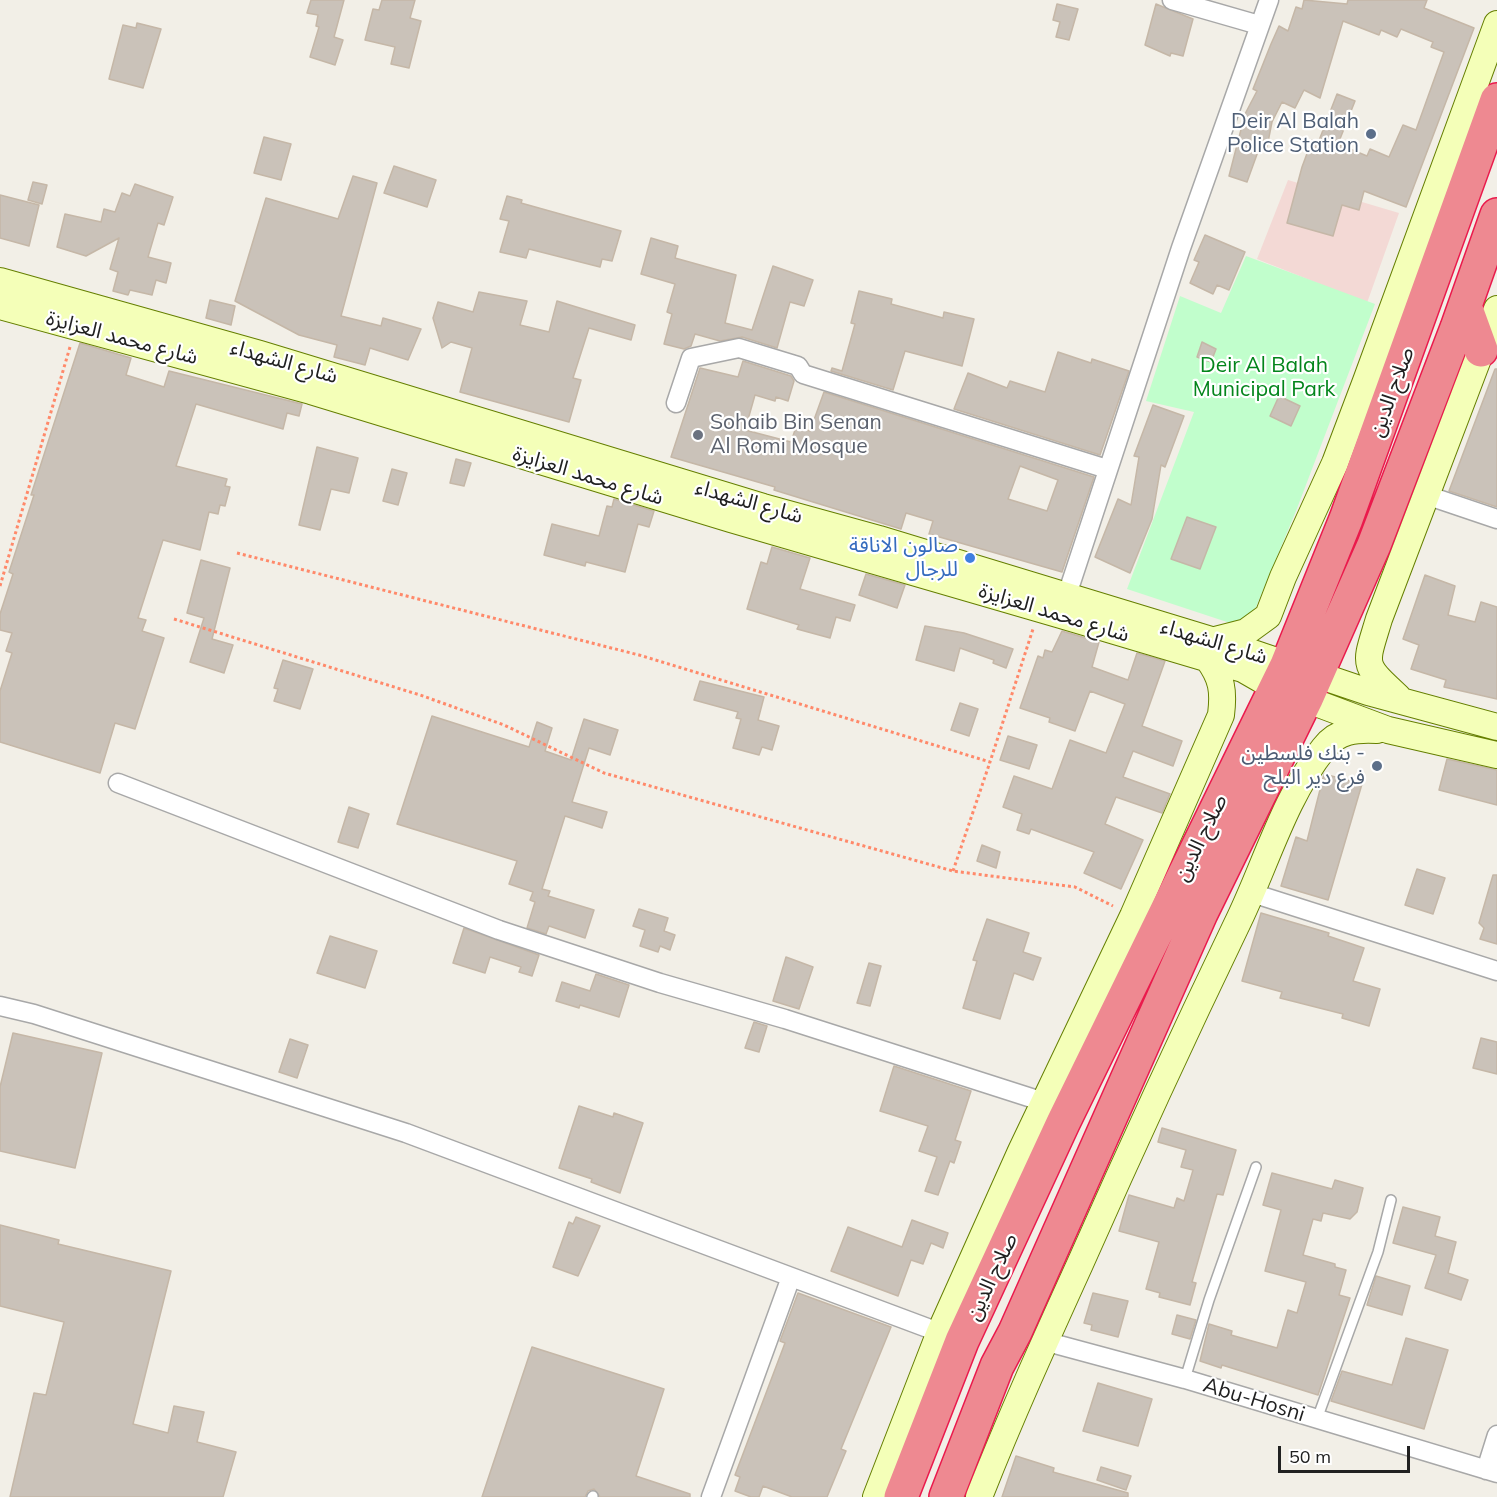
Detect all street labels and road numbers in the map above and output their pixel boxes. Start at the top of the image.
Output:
street label: شارع محمد العزايزة [43,306,201,370]
street label: شارع الشهداء [228,335,340,389]
street label: صلاح الدين [1364,344,1420,440]
street label: شارع محمد العزايزة [510,441,666,511]
street label: شارع الشهداء [693,475,805,529]
street label: شارع محمد العزايزة [976,578,1132,648]
street label: شارع الشهداء [1158,614,1270,670]
street label: صلاح الدين [1169,790,1233,886]
street label: صلاح الدين [961,1229,1023,1325]
street label: Abu-Hosni [1200,1373,1308,1427]

